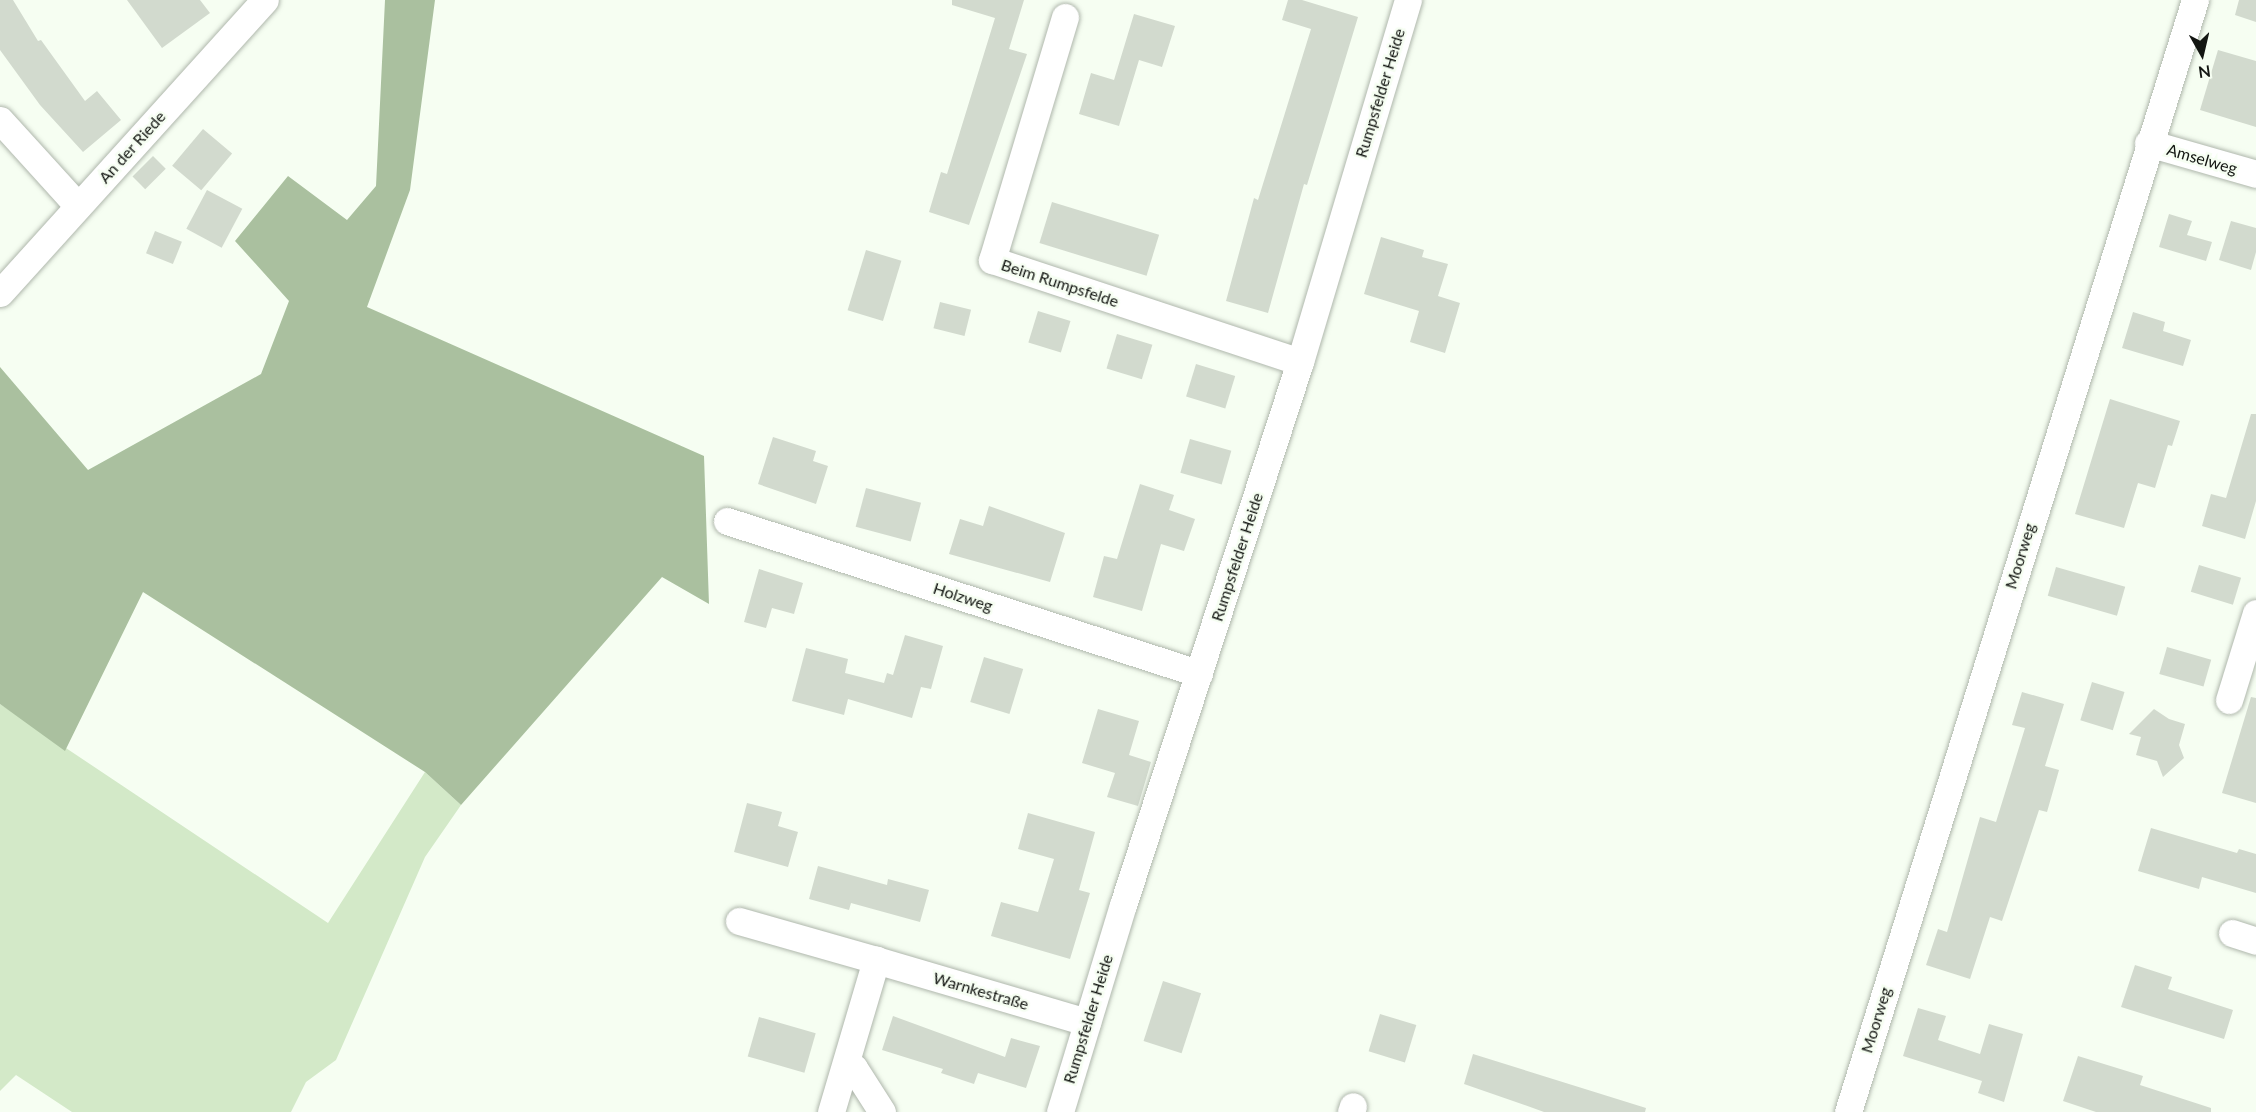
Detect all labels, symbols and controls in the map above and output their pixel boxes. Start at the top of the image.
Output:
north arrow [2172,24,2232,84]
street label: Rumpsfelder Heide [1351,26,1409,160]
text: N [2197,62,2212,83]
street label: An der Riede [95,107,169,187]
street label: Amselweg [2165,140,2239,178]
street label: Beim Rumpsfelde [999,255,1121,311]
street label: Rumpsfelder Heide [1207,490,1267,624]
street label: Moorweg [2001,521,2039,591]
street label: Holzweg [931,578,995,616]
street label: Rumpsfelder Heide [1059,952,1117,1086]
street label: Warnkestraße [931,968,1031,1014]
street label: Moorweg [1857,985,1895,1055]

